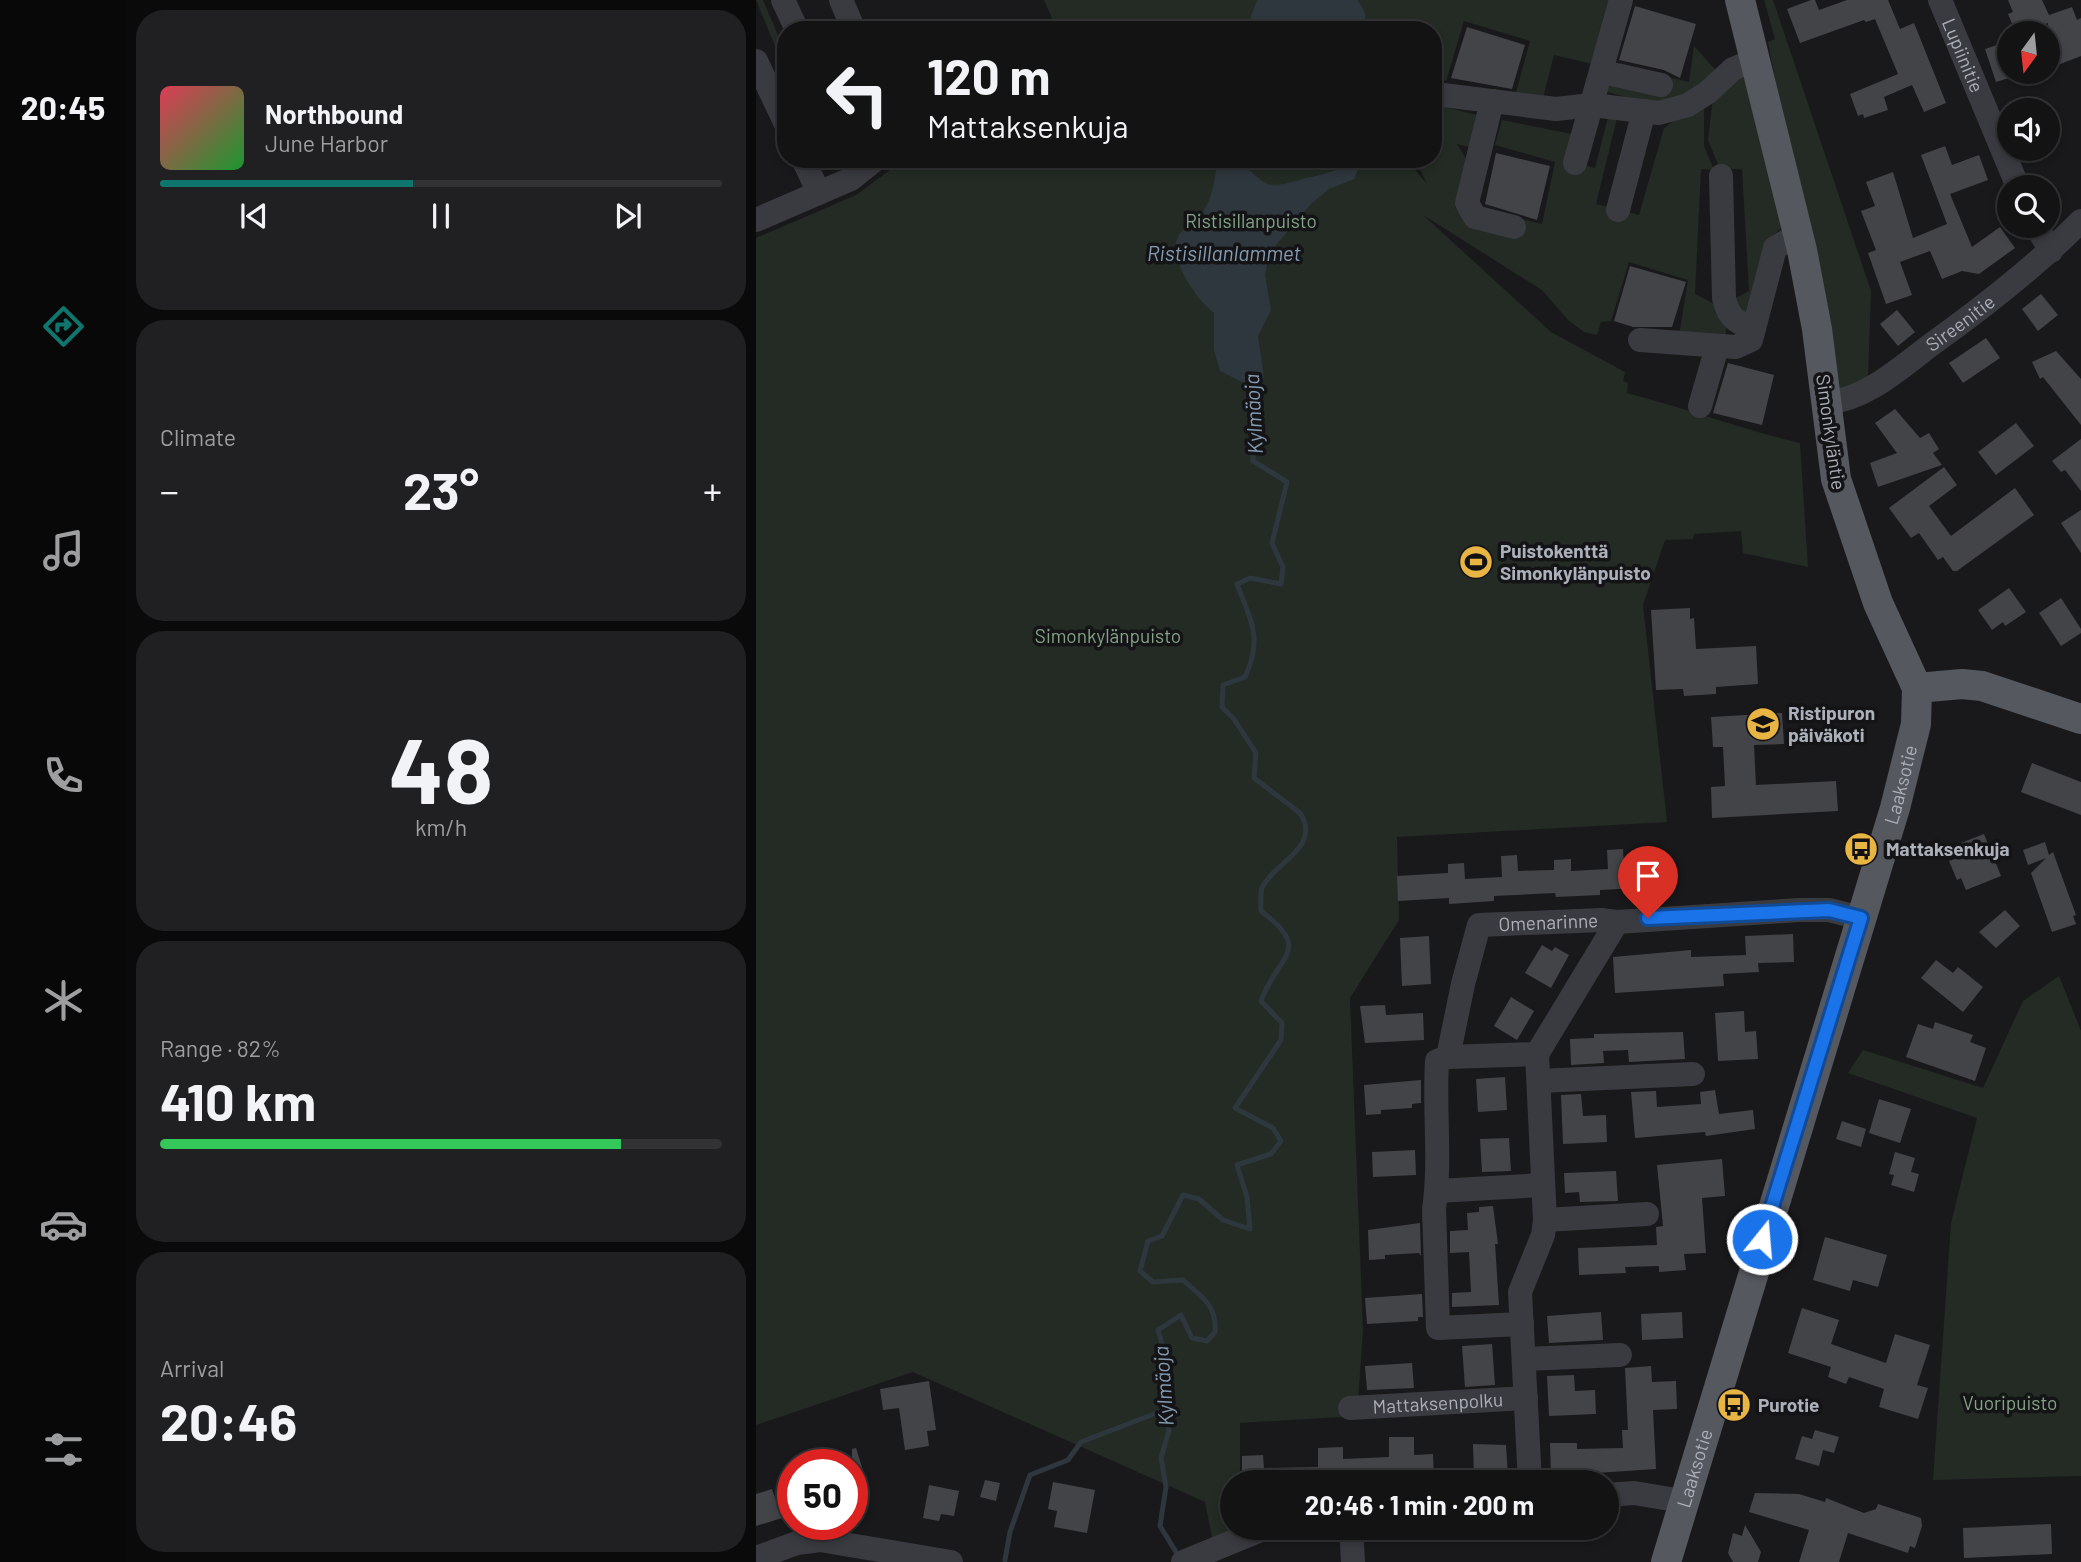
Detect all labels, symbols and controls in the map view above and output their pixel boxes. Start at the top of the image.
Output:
street label: Lupiinitie [1938,15,1989,96]
north arrow [1997,21,2060,84]
map controls [1997,21,2060,238]
text: 120 m [927,46,1050,105]
icon: left [812,49,903,140]
text: 20:45 [21,88,105,126]
text: Northbound [265,98,403,129]
button: sound [1997,98,2060,161]
text: Mattaksenkuja [927,106,1129,144]
text: June Harbor [265,129,388,157]
button: search [1997,175,2060,238]
icon: previous [235,197,273,235]
icon: pause [422,197,460,235]
icon: next [609,197,647,235]
park label: Ristisillanpuisto [1185,209,1317,232]
water label: Ristisillanlammet [1147,240,1302,265]
street label: Sireenitie [1921,290,1999,356]
icon: directions [39,302,88,351]
water label: Kylmäoja [1238,373,1267,455]
street label: Simonkyläntie [1812,373,1851,491]
text: Climate [160,423,236,451]
text: 23° [403,458,479,520]
text: − [160,467,179,513]
text: + [703,467,722,513]
icon: music [39,526,88,575]
place label: Puistokenttä Simonkylänpuisto [1500,539,1651,584]
sports icon: Puistokenttä Simonkylänpuisto [1457,543,1495,581]
park label: Simonkylänpuisto [1035,624,1181,647]
place label: Ristipuron päiväkoti [1788,701,1875,746]
school or university icon: Ristipuron päiväkoti [1744,705,1782,743]
text: 48 [389,713,493,822]
street label: Laaksotie [1879,743,1921,827]
icon: phone [39,751,88,800]
text: km/h [415,813,467,841]
bus stop icon: Mattaksenkuja [1842,830,1880,868]
place label: Mattaksenkuja [1886,837,2009,860]
pin [1618,846,1678,918]
icon: arrive [1629,857,1667,895]
street label: Omenarinne [1498,908,1599,935]
icon: climate [39,976,88,1025]
text: Range · 82% [160,1034,281,1062]
text: 410 km [160,1069,316,1131]
icon: car [39,1200,88,1249]
position arrow [1725,1202,1799,1276]
water label: Kylmäoja [1147,1345,1178,1427]
text: Arrival [160,1354,224,1382]
bus stop icon: Purotie [1715,1386,1753,1424]
street label: Mattaksenpolku [1372,1387,1504,1418]
text: 20:46 [160,1389,297,1451]
park label: Vuoripuisto [1963,1391,2057,1414]
place label: Purotie [1758,1393,1819,1416]
icon: filters [39,1425,88,1474]
street label: Laaksotie [1671,1426,1717,1510]
speed limit sign: 50 [777,1449,868,1540]
text: 20:46 · 1 min · 200 m [1305,1489,1534,1520]

